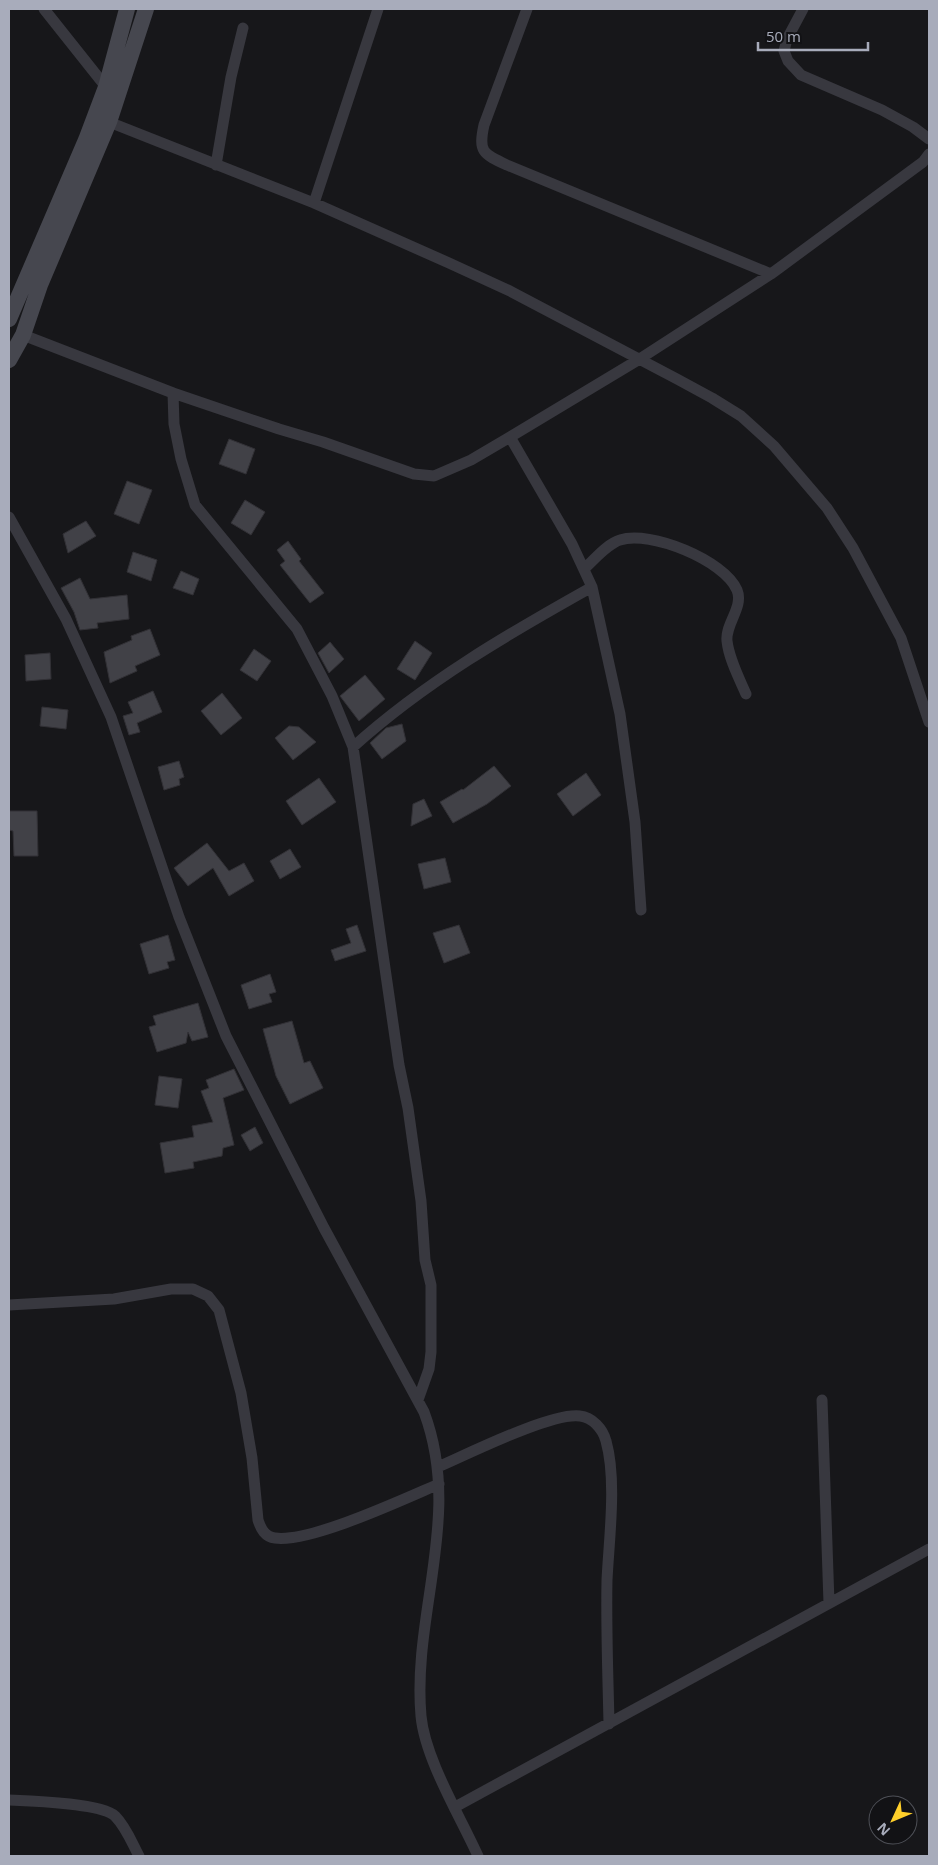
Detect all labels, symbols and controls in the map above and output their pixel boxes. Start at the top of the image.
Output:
scale bar [758,20,868,52]
text: 50 m [766,26,801,46]
north arrow [868,1795,918,1845]
text: N [872,1819,894,1840]

